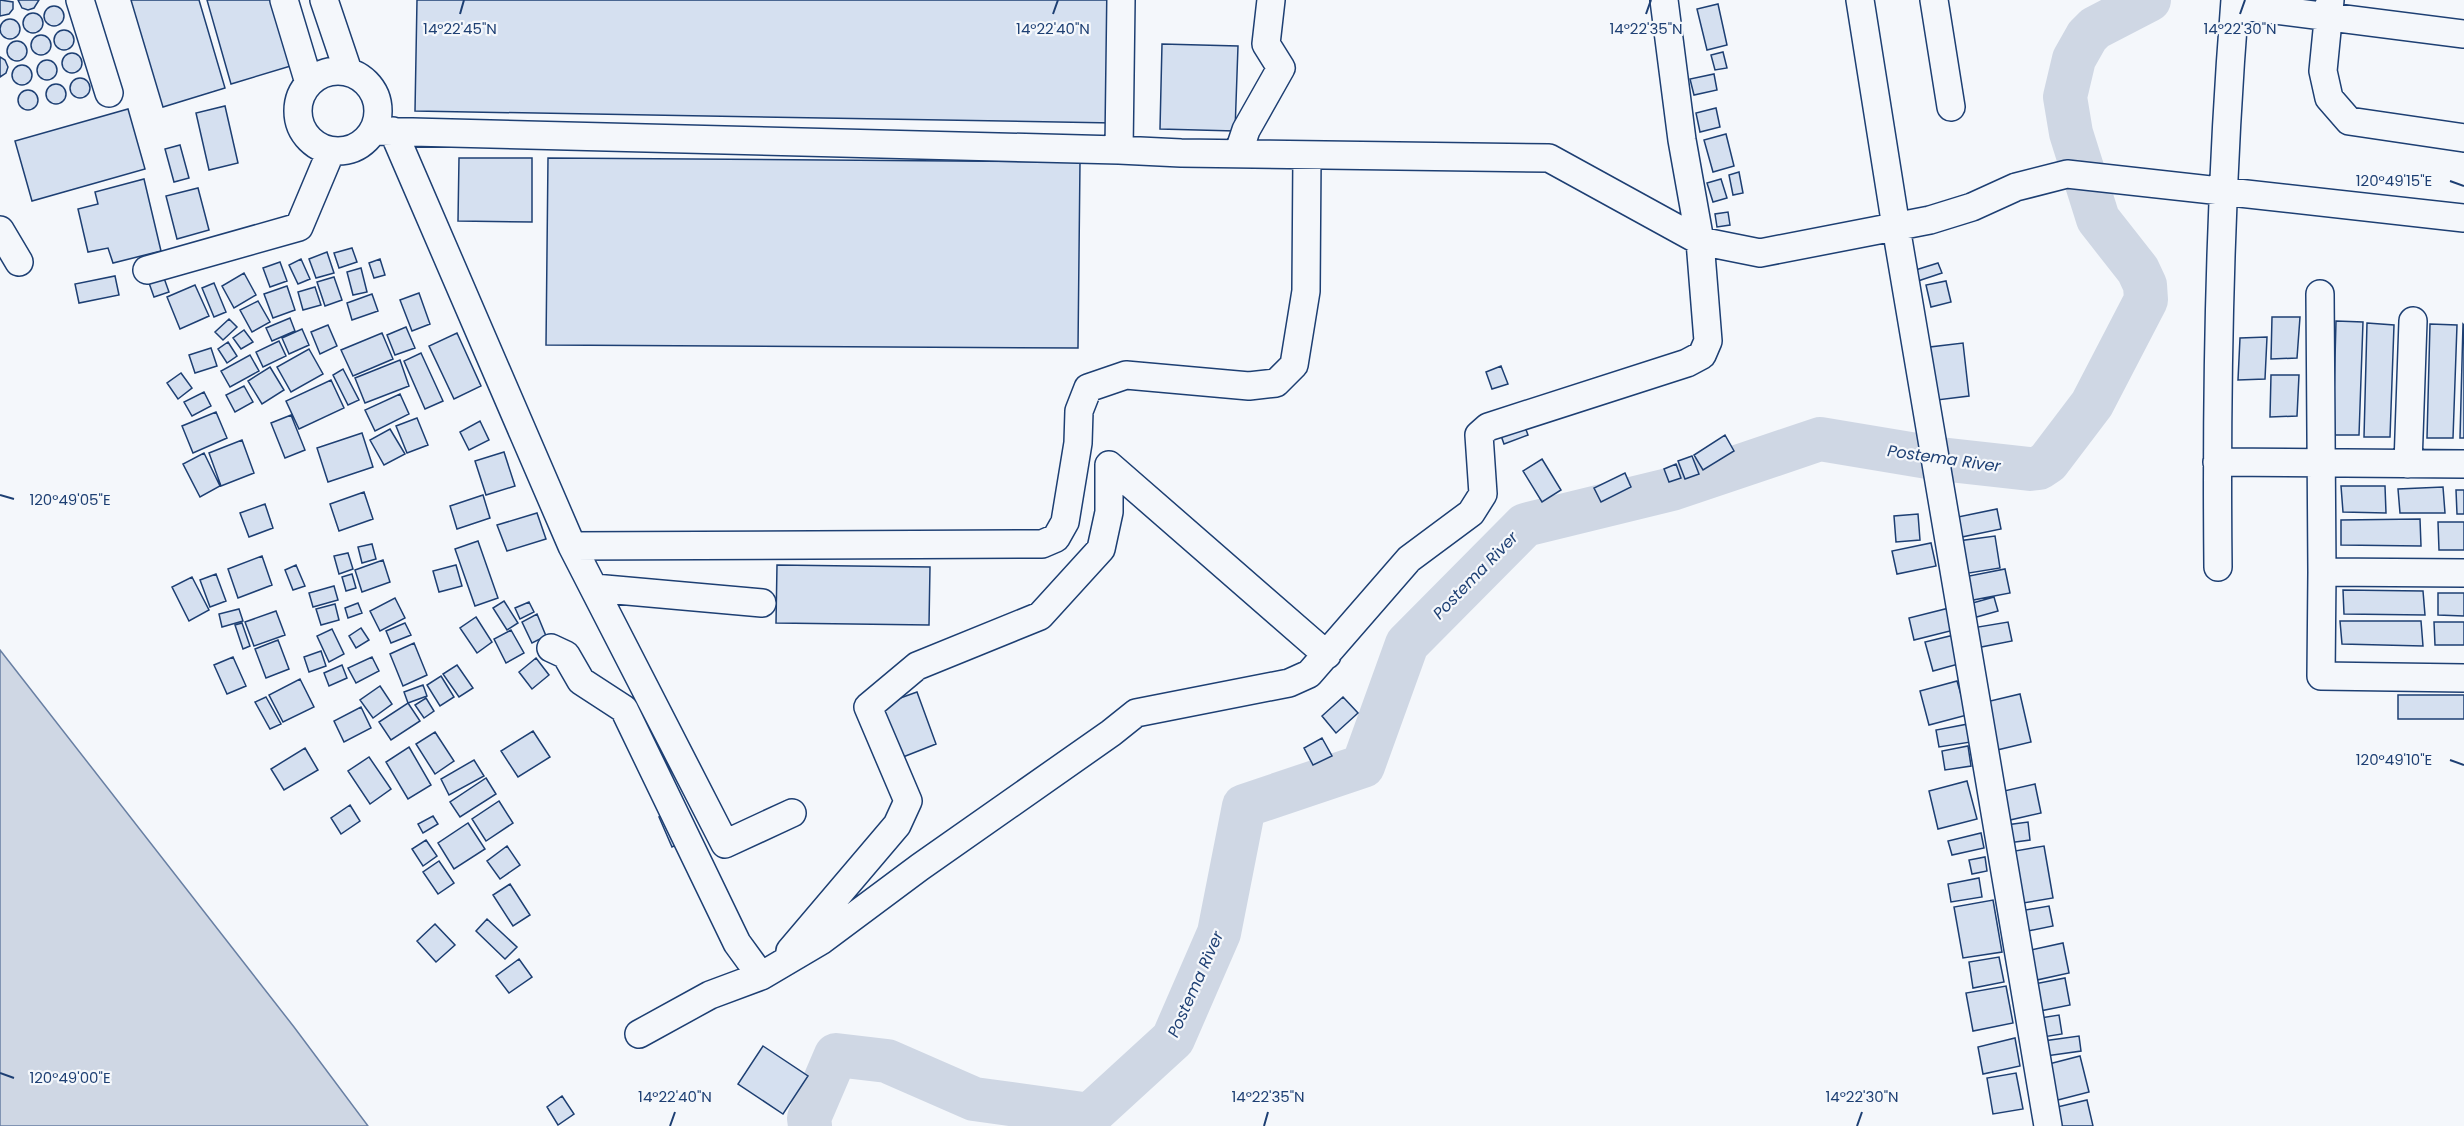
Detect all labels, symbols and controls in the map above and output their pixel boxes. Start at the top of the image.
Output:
text: 14°22'45"N [423,18,497,39]
text: 14°22'40"N [1016,18,1090,39]
text: 14°22'35"N [1609,18,1683,39]
text: 14°22'30"N [2203,18,2277,39]
text: 120°49'15"E [2356,170,2432,191]
water label: Postema River [1886,439,2003,478]
text: 120°49'05"E [29,489,111,510]
water label: Postema River [1427,526,1524,624]
text: 120°49'10"E [2356,749,2432,770]
water label: Postema River [1162,926,1230,1041]
text: 120°49'00"E [29,1067,111,1088]
text: 14°22'40"N [638,1086,712,1107]
text: 14°22'35"N [1231,1086,1305,1107]
text: 14°22'30"N [1825,1086,1899,1107]

